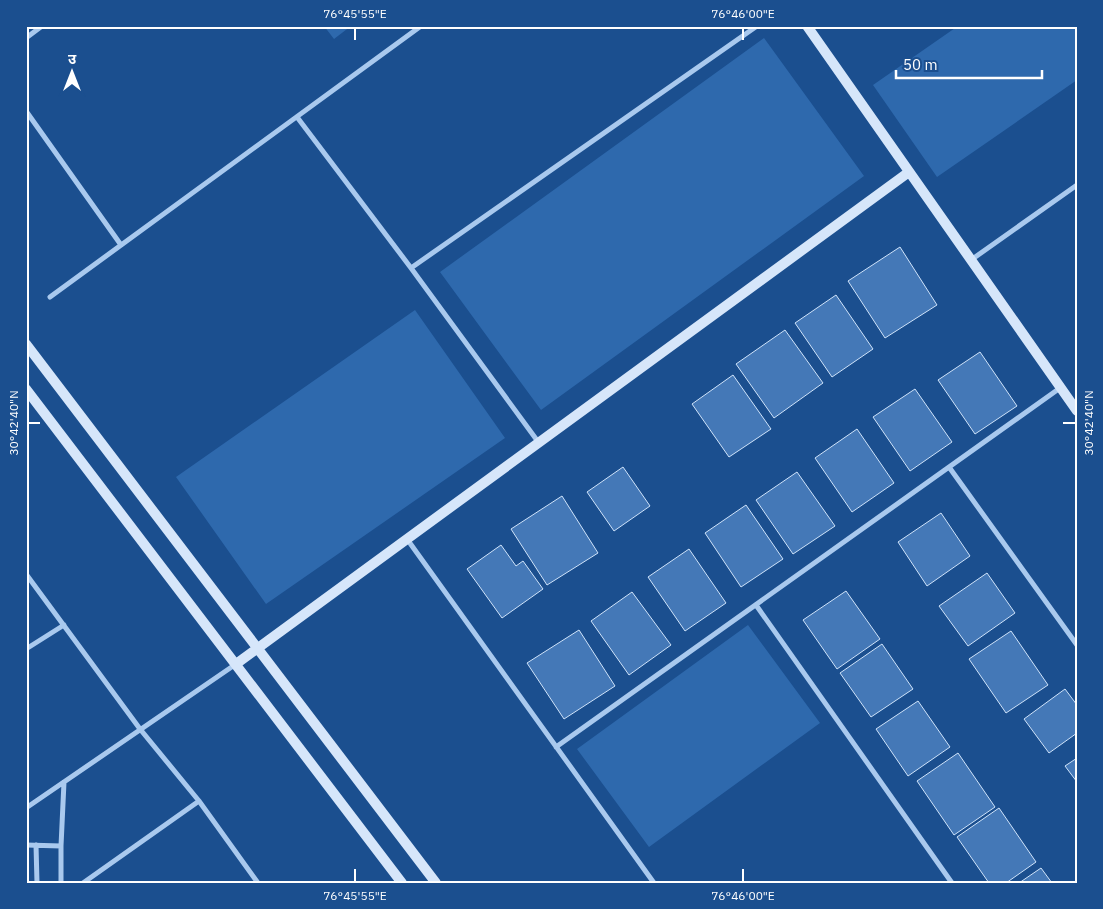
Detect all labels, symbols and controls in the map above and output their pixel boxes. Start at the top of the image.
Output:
text: 76°45'55"E [323,6,387,21]
text: 76°46'00"E [711,6,775,21]
north arrow [48,48,98,98]
scale bar [896,48,1042,80]
text: उ [68,50,77,68]
text: 50 m [903,55,938,74]
text: 30°42'40"N [6,390,21,456]
text: 30°42'40"N [1081,390,1096,456]
text: 76°45'55"E [323,888,387,903]
text: 76°46'00"E [711,888,775,903]

